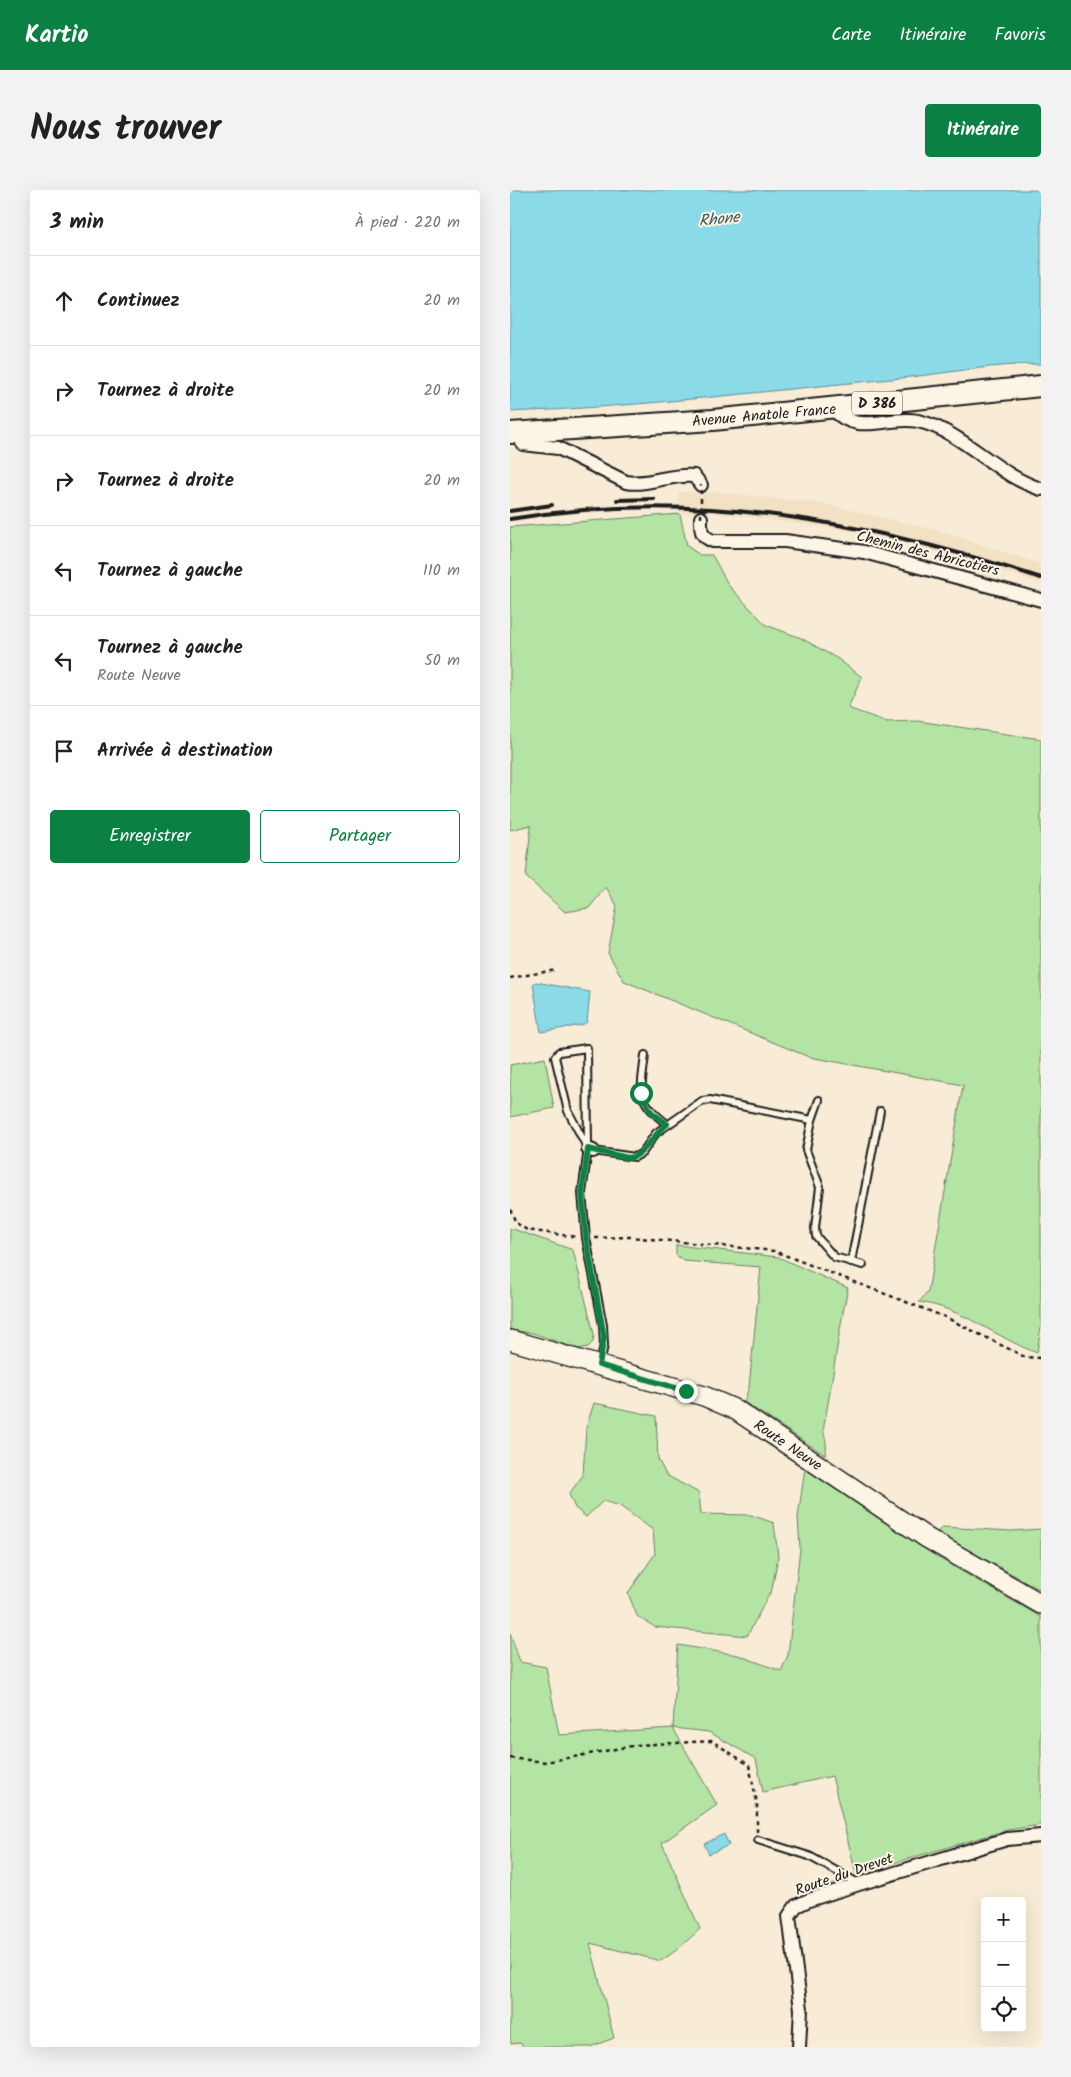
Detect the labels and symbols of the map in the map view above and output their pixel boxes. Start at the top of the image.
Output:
water label: Rhone [698,205,743,234]
road number: D 386 [852,392,902,414]
street label: Avenue Anatole France [691,398,837,434]
street label: Chemin des Abricotiers [854,525,1002,583]
route start [630,1082,653,1105]
route end [675,1380,698,1403]
street label: Route Neuve [748,1414,827,1478]
street label: Route du Drevet [792,1847,897,1903]

